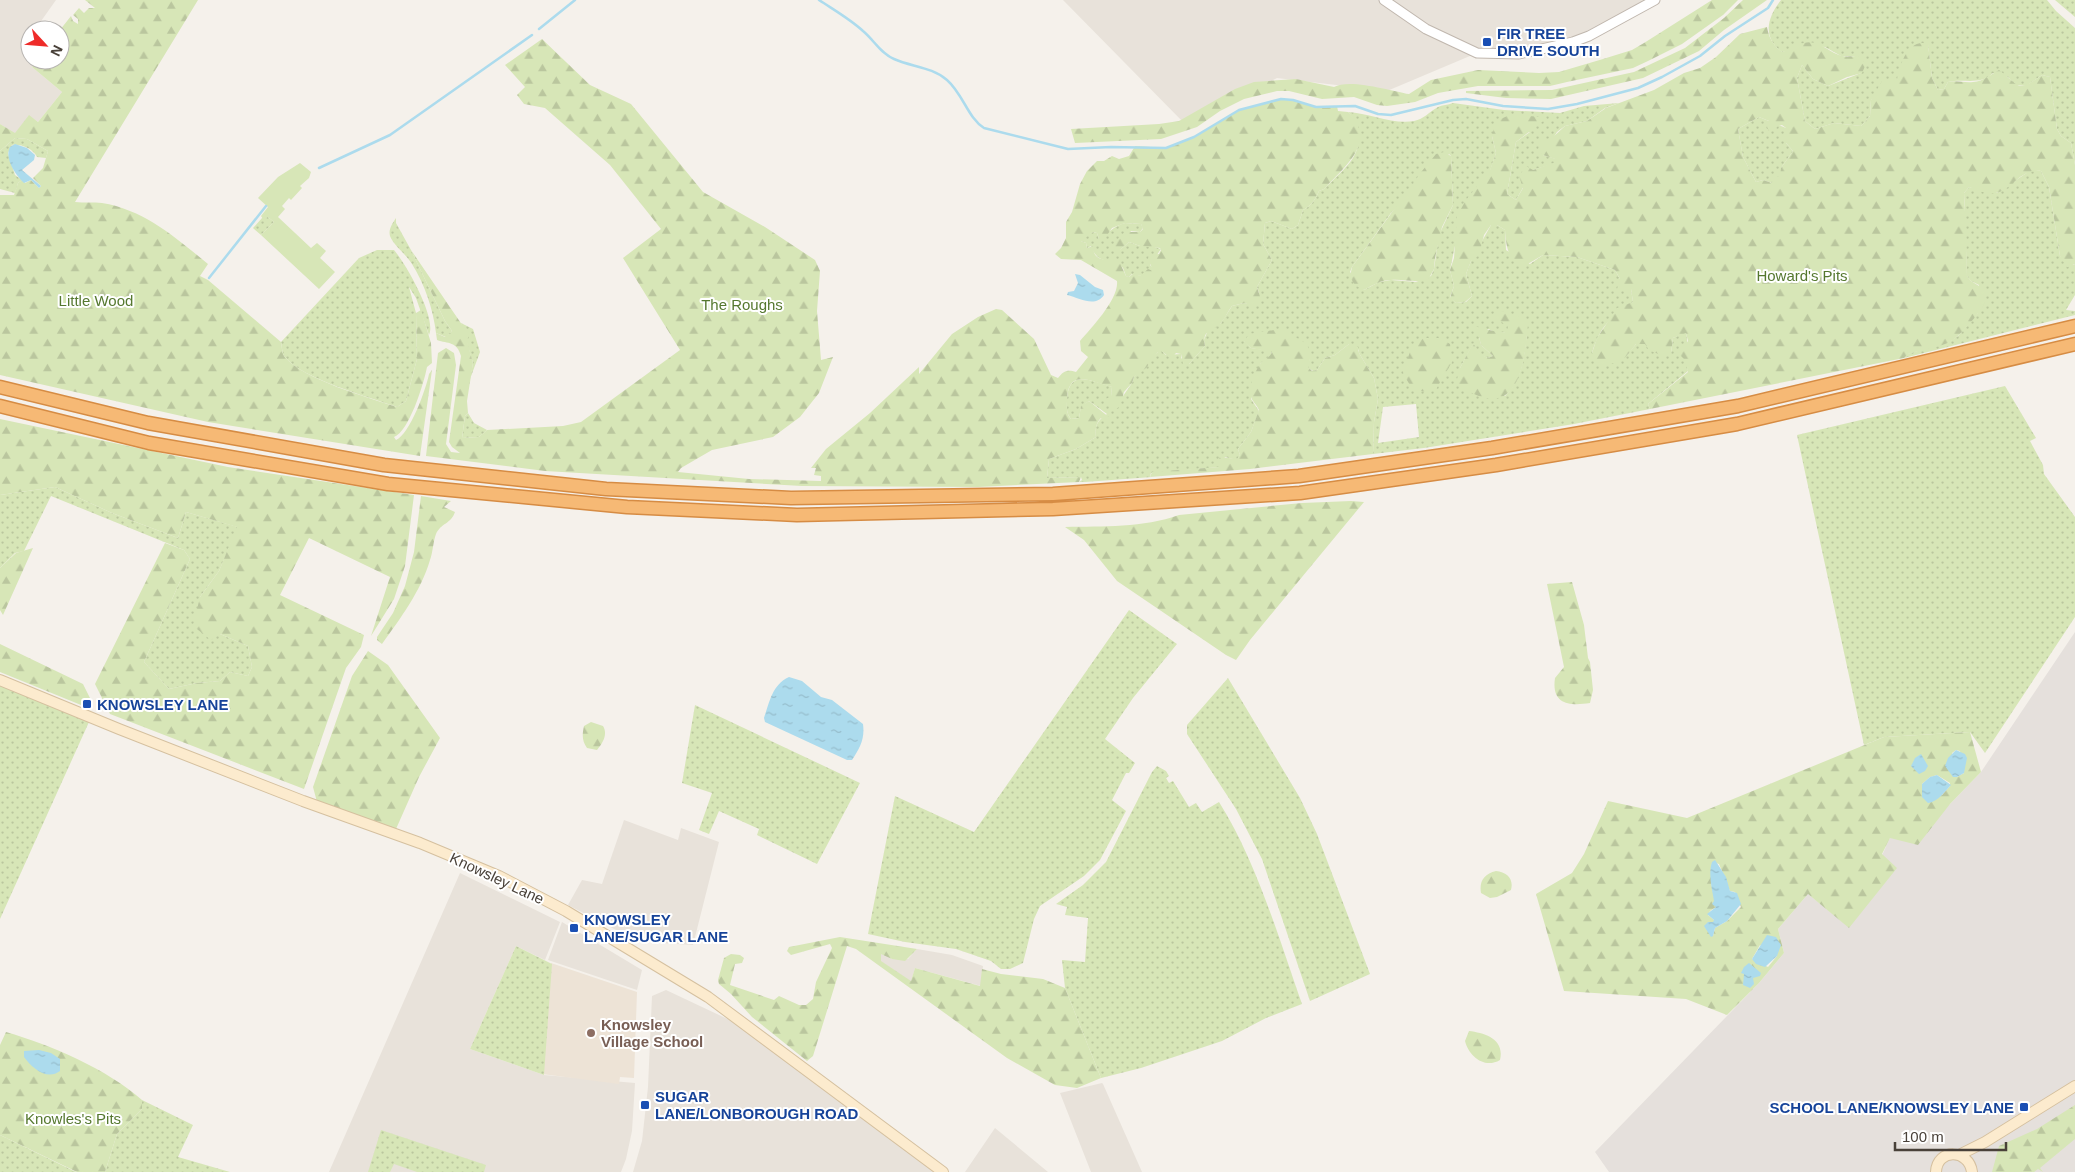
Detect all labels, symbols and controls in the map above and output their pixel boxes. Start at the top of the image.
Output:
north arrow [20,20,70,70]
place label: FIR TREE DRIVE SOUTH [1497,25,1600,59]
marker: FIR TREE DRIVE SOUTH [1481,36,1493,48]
text: N [47,43,66,59]
park label: Howard's Pits [1756,267,1848,284]
park label: Little Wood [59,292,133,309]
park label: The Roughs [701,296,783,313]
place label: KNOWSLEY LANE [97,696,228,713]
marker: KNOWSLEY LANE [81,698,93,710]
street label: Knowsley Lane [447,849,547,907]
place label: KNOWSLEY LANE/SUGAR LANE [584,911,728,945]
marker: KNOWSLEY LANE/SUGAR LANE [568,922,580,934]
place label: Knowsley Village School [601,1016,703,1050]
marker: Knowsley Village School [585,1027,597,1039]
place label: SUGAR LANE/LONBOROUGH ROAD [655,1088,858,1122]
marker: SUGAR LANE/LONBOROUGH ROAD [639,1099,651,1111]
place label: SCHOOL LANE/KNOWSLEY LANE [1770,1099,2014,1116]
marker: SCHOOL LANE/KNOWSLEY LANE [2018,1101,2030,1113]
park label: Knowles's Pits [25,1110,121,1127]
scale bar [1895,1120,2006,1152]
text: 100 m [1902,1128,1944,1145]

